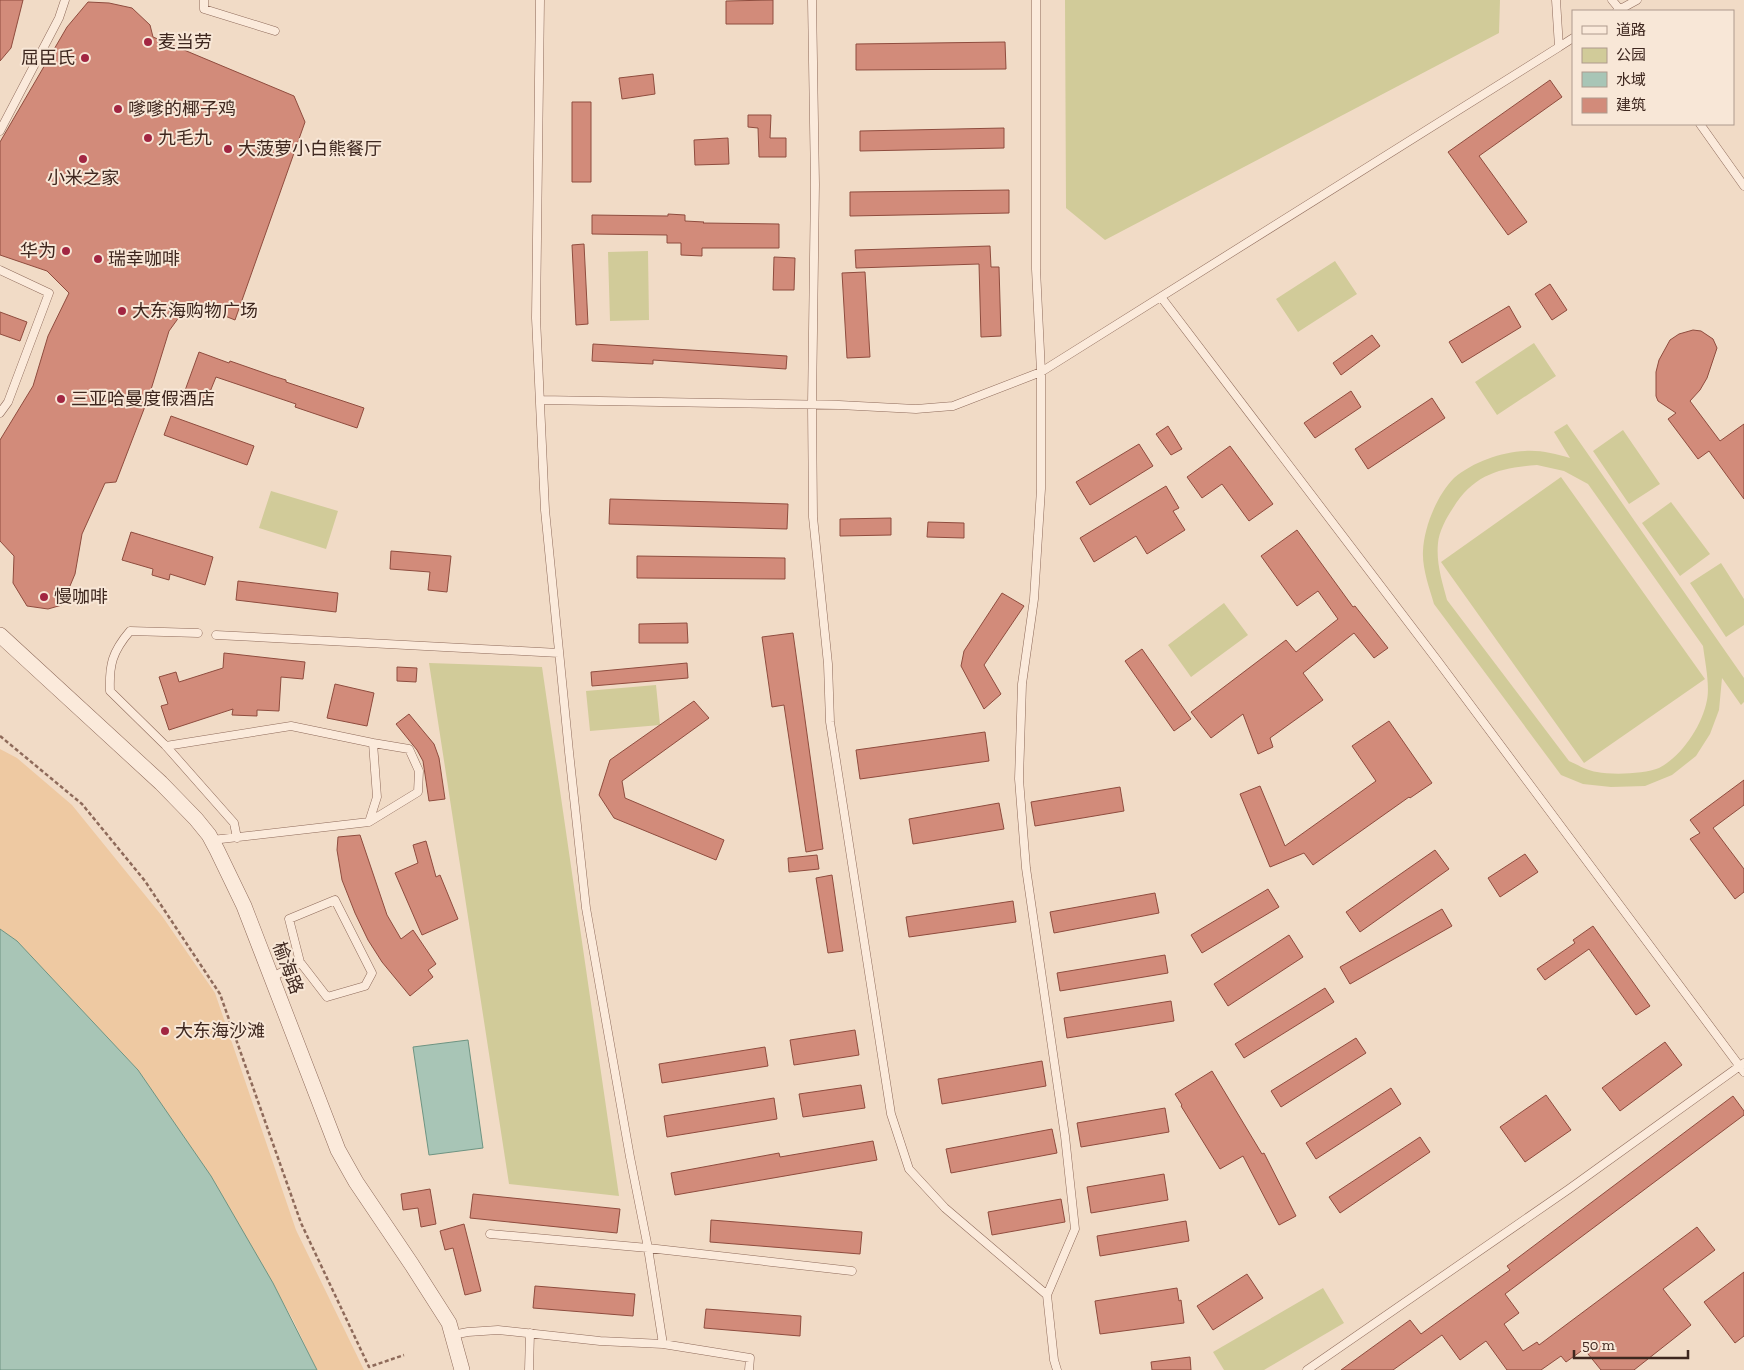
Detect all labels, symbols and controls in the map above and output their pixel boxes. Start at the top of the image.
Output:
legend [1572,10,1734,125]
text: 道路 [1616,21,1646,39]
place label: 麦当劳 [158,31,212,53]
marker: 麦当劳 [142,36,154,48]
text: 公园 [1616,46,1646,64]
place label: 屈臣氏 [21,47,75,69]
marker: 屈臣氏 [79,52,91,64]
text: 水域 [1616,71,1646,89]
text: 建筑 [1616,96,1646,114]
place label: 嗲嗲的椰子鸡 [128,98,236,120]
marker: 嗲嗲的椰子鸡 [112,103,124,115]
place label: 九毛九 [158,127,212,149]
marker: 九毛九 [142,132,154,144]
place label: 大菠萝小白熊餐厅 [238,138,382,160]
marker: 大菠萝小白熊餐厅 [222,143,234,155]
marker: 小米之家 [77,153,89,165]
place label: 小米之家 [47,167,119,189]
place label: 华为 [20,240,56,262]
marker: 华为 [60,245,72,257]
place label: 瑞幸咖啡 [108,248,180,270]
marker: 瑞幸咖啡 [92,253,104,265]
place label: 大东海购物广场 [132,300,258,322]
marker: 大东海购物广场 [116,305,128,317]
place label: 三亚哈曼度假酒店 [71,388,215,410]
marker: 三亚哈曼度假酒店 [55,393,67,405]
place label: 慢咖啡 [54,586,108,608]
marker: 慢咖啡 [38,591,50,603]
street label: 榆海路 [268,939,308,997]
place label: 大东海沙滩 [175,1020,265,1042]
marker: 大东海沙滩 [159,1025,171,1037]
scale bar [1574,1328,1688,1360]
text: 50 m [1582,1336,1615,1354]

